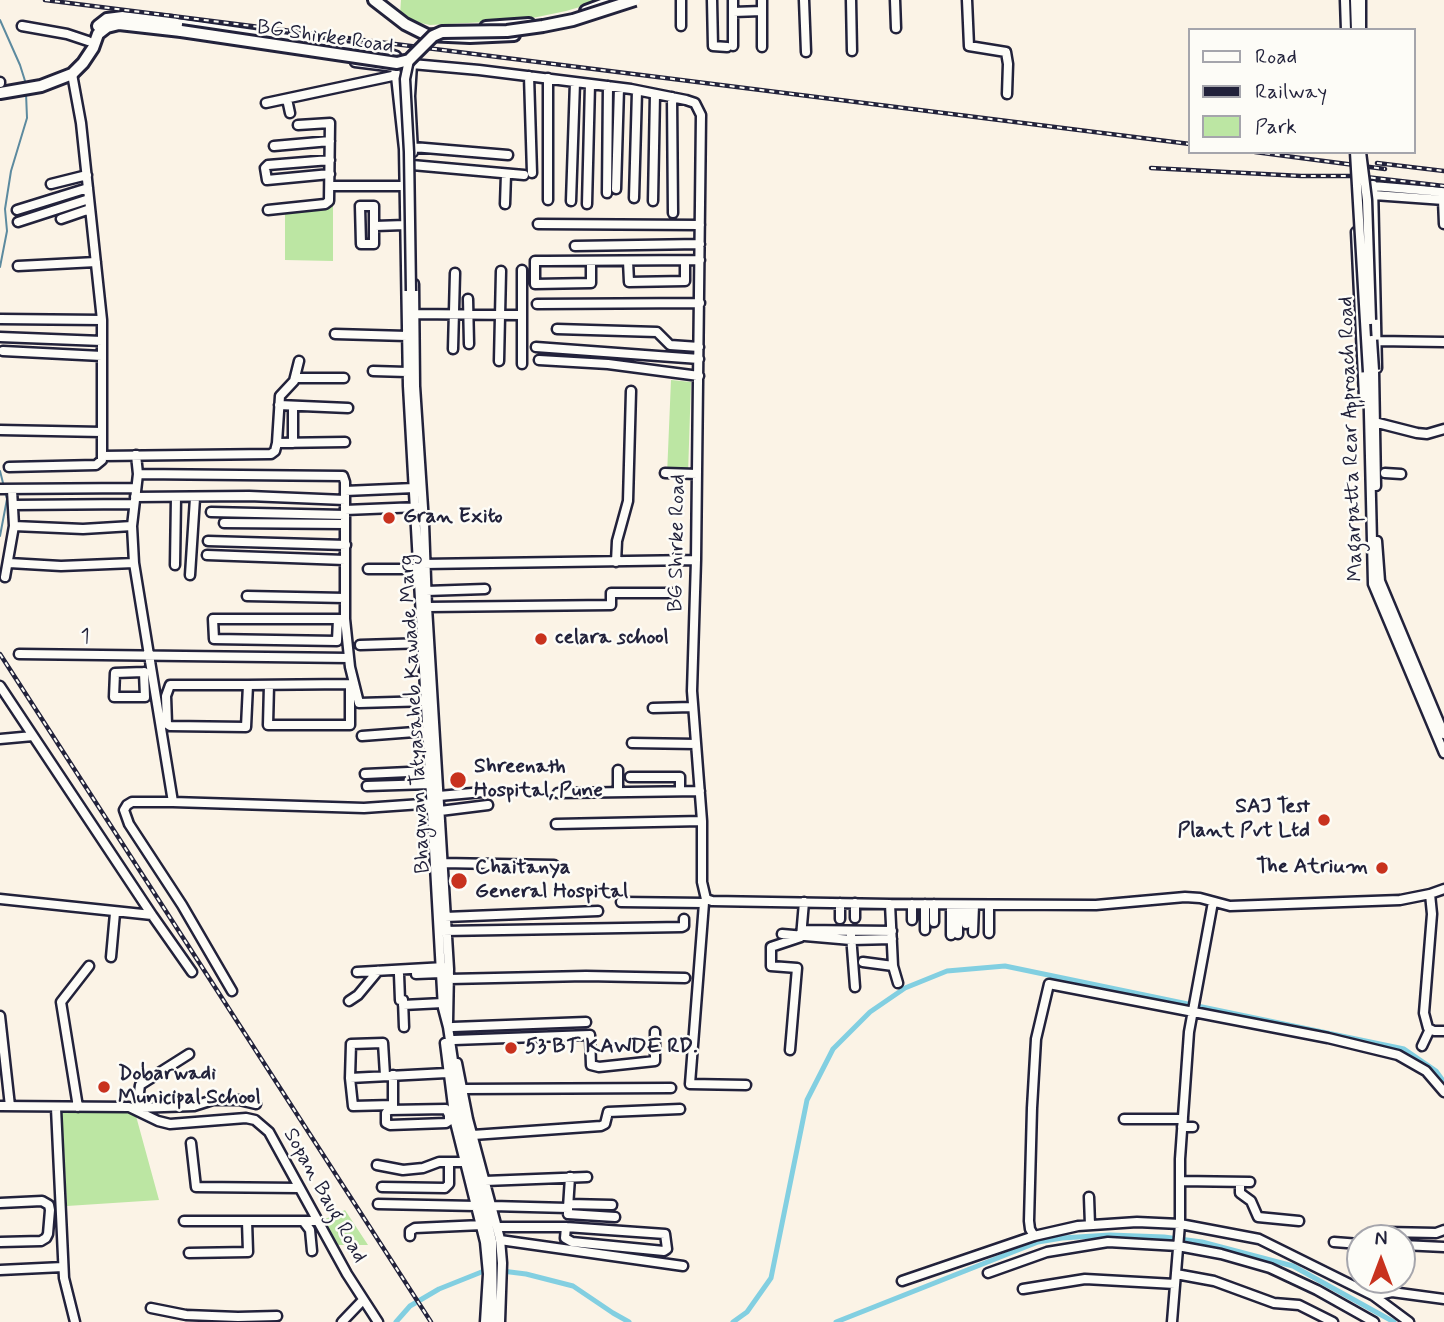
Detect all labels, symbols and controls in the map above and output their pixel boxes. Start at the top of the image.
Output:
street label: BG Shirke Road [255,16,395,60]
legend [1188,28,1416,154]
text: Road [1255,43,1297,71]
text: Railway [1255,78,1327,106]
text: Park [1255,113,1297,141]
street label: Magarpatta Rear Approach Road [1334,296,1370,582]
street label: BG Shirke Road [664,474,692,612]
place label: Gran Exito [403,505,503,531]
marker: Gran Exito [381,510,397,526]
street label: Bhagwan Tatyasaheb Kawade Marg [395,554,437,874]
street label: 1 [80,625,90,651]
place label: celara school [555,626,669,652]
marker: celara school [533,631,549,647]
place label: Shreenath Hospital, Pune [474,755,603,805]
marker: Shreenath Hospital, Pune [448,770,468,790]
place label: SAJ Test Plant Pvt Ltd [1178,795,1310,845]
marker: SAJ Test Plant Pvt Ltd [1316,812,1332,828]
place label: The Atrium [1256,855,1368,881]
place label: Chaitanya General Hospital [475,856,628,906]
marker: The Atrium [1374,860,1390,876]
marker: Chaitanya General Hospital [449,871,469,891]
place label: 53 BT KAWDE RD. [525,1035,697,1061]
marker: 53 BT KAWDE RD. [503,1040,519,1056]
place label: Dobarwadi Municipal School [118,1062,261,1112]
marker: Dobarwadi Municipal School [96,1079,112,1095]
street label: Sopan Baug Road [277,1124,371,1268]
north arrow [1346,1224,1416,1294]
text: N [1375,1227,1387,1252]

